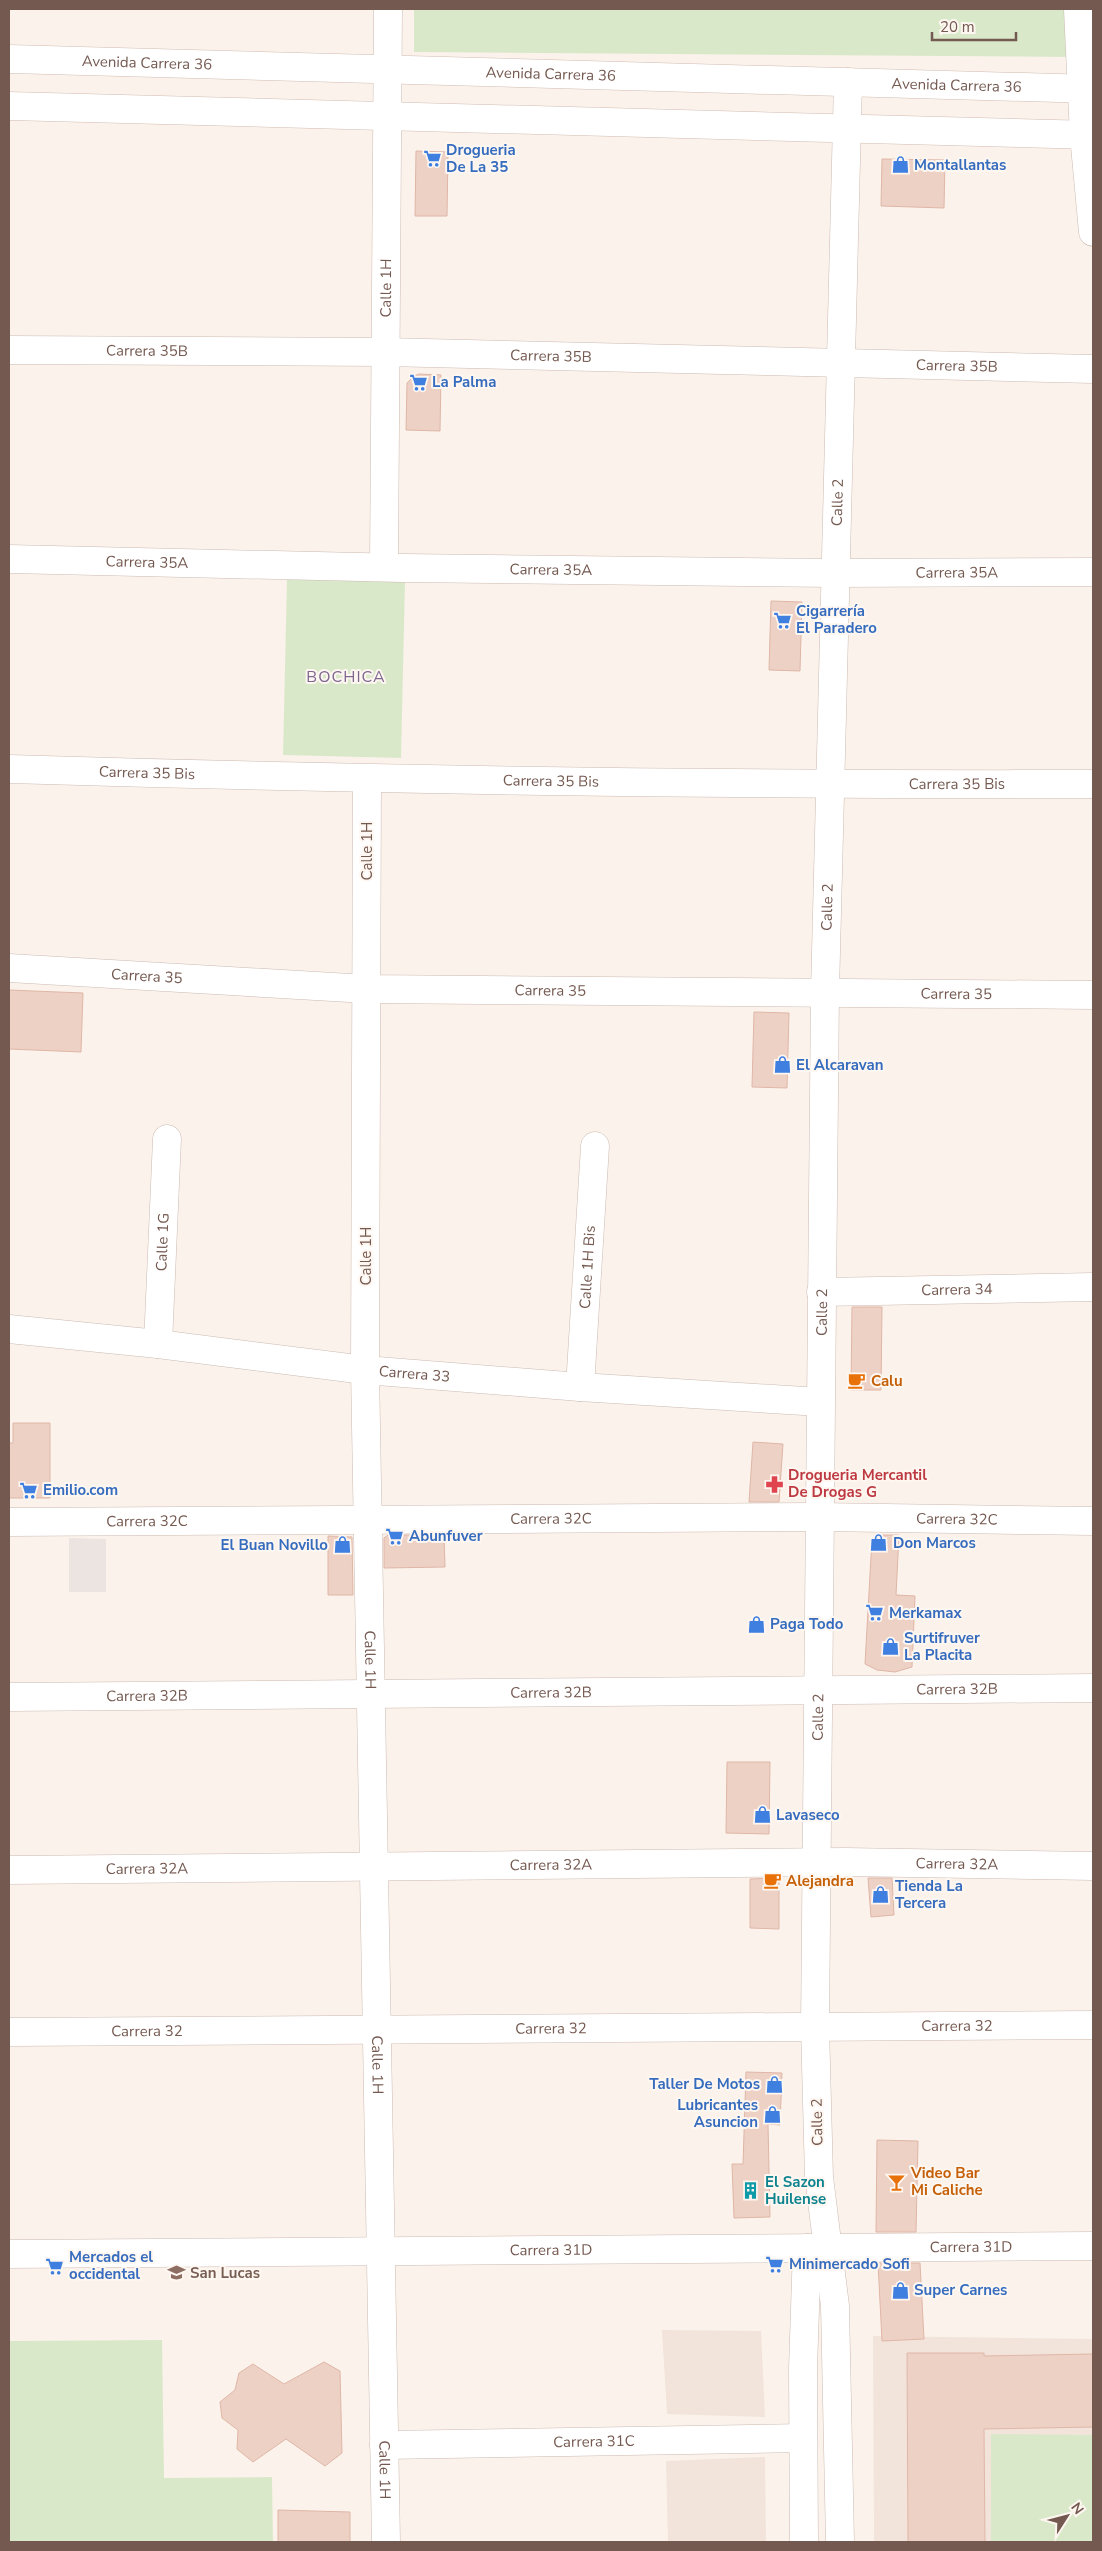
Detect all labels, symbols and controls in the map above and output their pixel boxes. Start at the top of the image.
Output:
scale bar [932,10,1016,42]
text: 20 m [940,17,975,37]
street label: Avenida Carrera 36 [82,51,212,75]
street label: Avenida Carrera 36 [485,62,616,86]
street label: Avenida Carrera 36 [891,73,1022,97]
place label: Drogueria De La 35 [446,140,516,177]
supermarket icon: Drogueria De La 35 [422,149,442,169]
shop icon: Montallantas [890,155,910,175]
place label: Montallantas [914,155,1006,175]
street label: Calle 1H [376,258,396,318]
street label: Carrera 35B [106,341,188,361]
street label: Carrera 35B [510,345,592,367]
street label: Carrera 35B [916,355,998,377]
supermarket icon: La Palma [408,372,428,392]
place label: La Palma [432,372,496,392]
street label: Calle 2 [827,478,848,526]
street label: Carrera 35A [105,551,189,573]
street label: Carrera 35A [510,559,592,580]
street label: Carrera 35A [916,562,998,583]
place label: Cigarrería El Paradero [796,601,877,638]
supermarket icon: Cigarrería El Paradero [772,610,792,630]
district label: BOCHICA [306,666,386,688]
street label: Carrera 35 Bis [99,762,195,784]
street label: Carrera 35 Bis [503,770,599,792]
street label: Carrera 35 Bis [909,774,1005,794]
street label: Calle 1H [357,822,377,880]
street label: Calle 2 [817,883,838,931]
street label: Carrera 35 [110,964,183,988]
street label: Carrera 35 [515,980,586,1001]
street label: Carrera 35 [920,984,992,1004]
shop icon: El Alcaravan [772,1055,792,1075]
place label: El Alcaravan [796,1055,884,1075]
street label: Calle 1G [151,1212,174,1272]
street label: Calle 1H Bis [575,1225,600,1310]
street label: Calle 1H [356,1227,376,1285]
street label: Carrera 34 [921,1279,993,1300]
street label: Calle 2 [812,1288,832,1336]
street label: Carrera 33 [378,1361,451,1387]
cafe icon: Calu [847,1371,867,1391]
place label: Calu [871,1371,903,1391]
place label: Drogueria Mercantil De Drogas G [788,1465,927,1502]
pharmacy icon: Drogueria Mercantil De Drogas G [764,1474,784,1494]
supermarket icon: Emilio.com [19,1480,39,1500]
place label: Emilio.com [43,1480,118,1500]
street label: Carrera 32C [510,1508,592,1529]
street label: Carrera 32C [916,1508,998,1530]
street label: Carrera 32C [106,1511,188,1531]
supermarket icon: Abunfuver [385,1526,405,1546]
place label: Abunfuver [409,1526,483,1546]
shop icon: Don Marcos [869,1533,889,1553]
place label: Don Marcos [893,1533,976,1553]
place label: El Buan Novillo [221,1535,328,1555]
shop icon: El Buan Novillo [332,1535,352,1555]
supermarket icon: Merkamax [865,1603,885,1623]
place label: Merkamax [889,1603,963,1623]
shop icon: Paga Todo [746,1614,766,1634]
place label: Paga Todo [770,1614,844,1634]
place label: Surtifruver La Placita [904,1628,980,1665]
street label: Calle 1H [360,1630,381,1690]
shop icon: Surtifruver La Placita [880,1637,900,1657]
street label: Carrera 32B [916,1679,998,1699]
street label: Carrera 32B [510,1682,592,1703]
street label: Carrera 32B [106,1686,188,1706]
street label: Calle 2 [808,1693,828,1741]
shop icon: Lavaseco [752,1805,772,1825]
place label: Lavaseco [776,1805,840,1825]
street label: Carrera 32A [916,1853,998,1874]
street label: Carrera 32A [510,1854,592,1875]
street label: Carrera 32A [106,1858,188,1879]
cafe icon: Alejandra [762,1871,782,1891]
place label: Alejandra [786,1871,854,1891]
place label: Tienda La Tercera [895,1876,963,1913]
shop icon: Tienda La Tercera [871,1885,891,1905]
street label: Carrera 32 [921,2016,993,2036]
street label: Carrera 32 [515,2018,587,2039]
street label: Carrera 32 [111,2021,183,2041]
street label: Calle 1H [367,2035,388,2095]
place label: Taller De Motos [649,2074,760,2094]
shop icon: Taller De Motos [764,2074,784,2094]
place label: Lubricantes Asuncion [677,2095,758,2132]
street label: Calle 2 [807,2098,827,2146]
shop icon: Lubricantes Asuncion [762,2104,782,2124]
place label: Video Bar Mi Caliche [910,2163,983,2200]
place label: El Sazon Huilense [765,2172,826,2209]
bar icon: Video Bar Mi Caliche [887,2172,907,2192]
building icon: El Sazon Huilense [741,2181,761,2201]
street label: Carrera 31D [930,2237,1012,2257]
street label: Carrera 31D [510,2240,592,2260]
place label: Mercados el occidental [69,2247,153,2284]
supermarket icon: Minimercado Sofi [765,2254,785,2274]
place label: Minimercado Sofi [789,2254,910,2274]
supermarket icon: Mercados el occidental [45,2256,65,2276]
school or university icon: San Lucas [166,2263,186,2283]
place label: San Lucas [190,2263,260,2283]
shop icon: Super Carnes [890,2280,910,2300]
place label: Super Carnes [914,2280,1007,2300]
street label: Carrera 31C [553,2431,635,2452]
street label: Calle 1H [374,2440,395,2499]
north arrow [1042,2491,1092,2541]
text: N [1066,2499,1088,2518]

